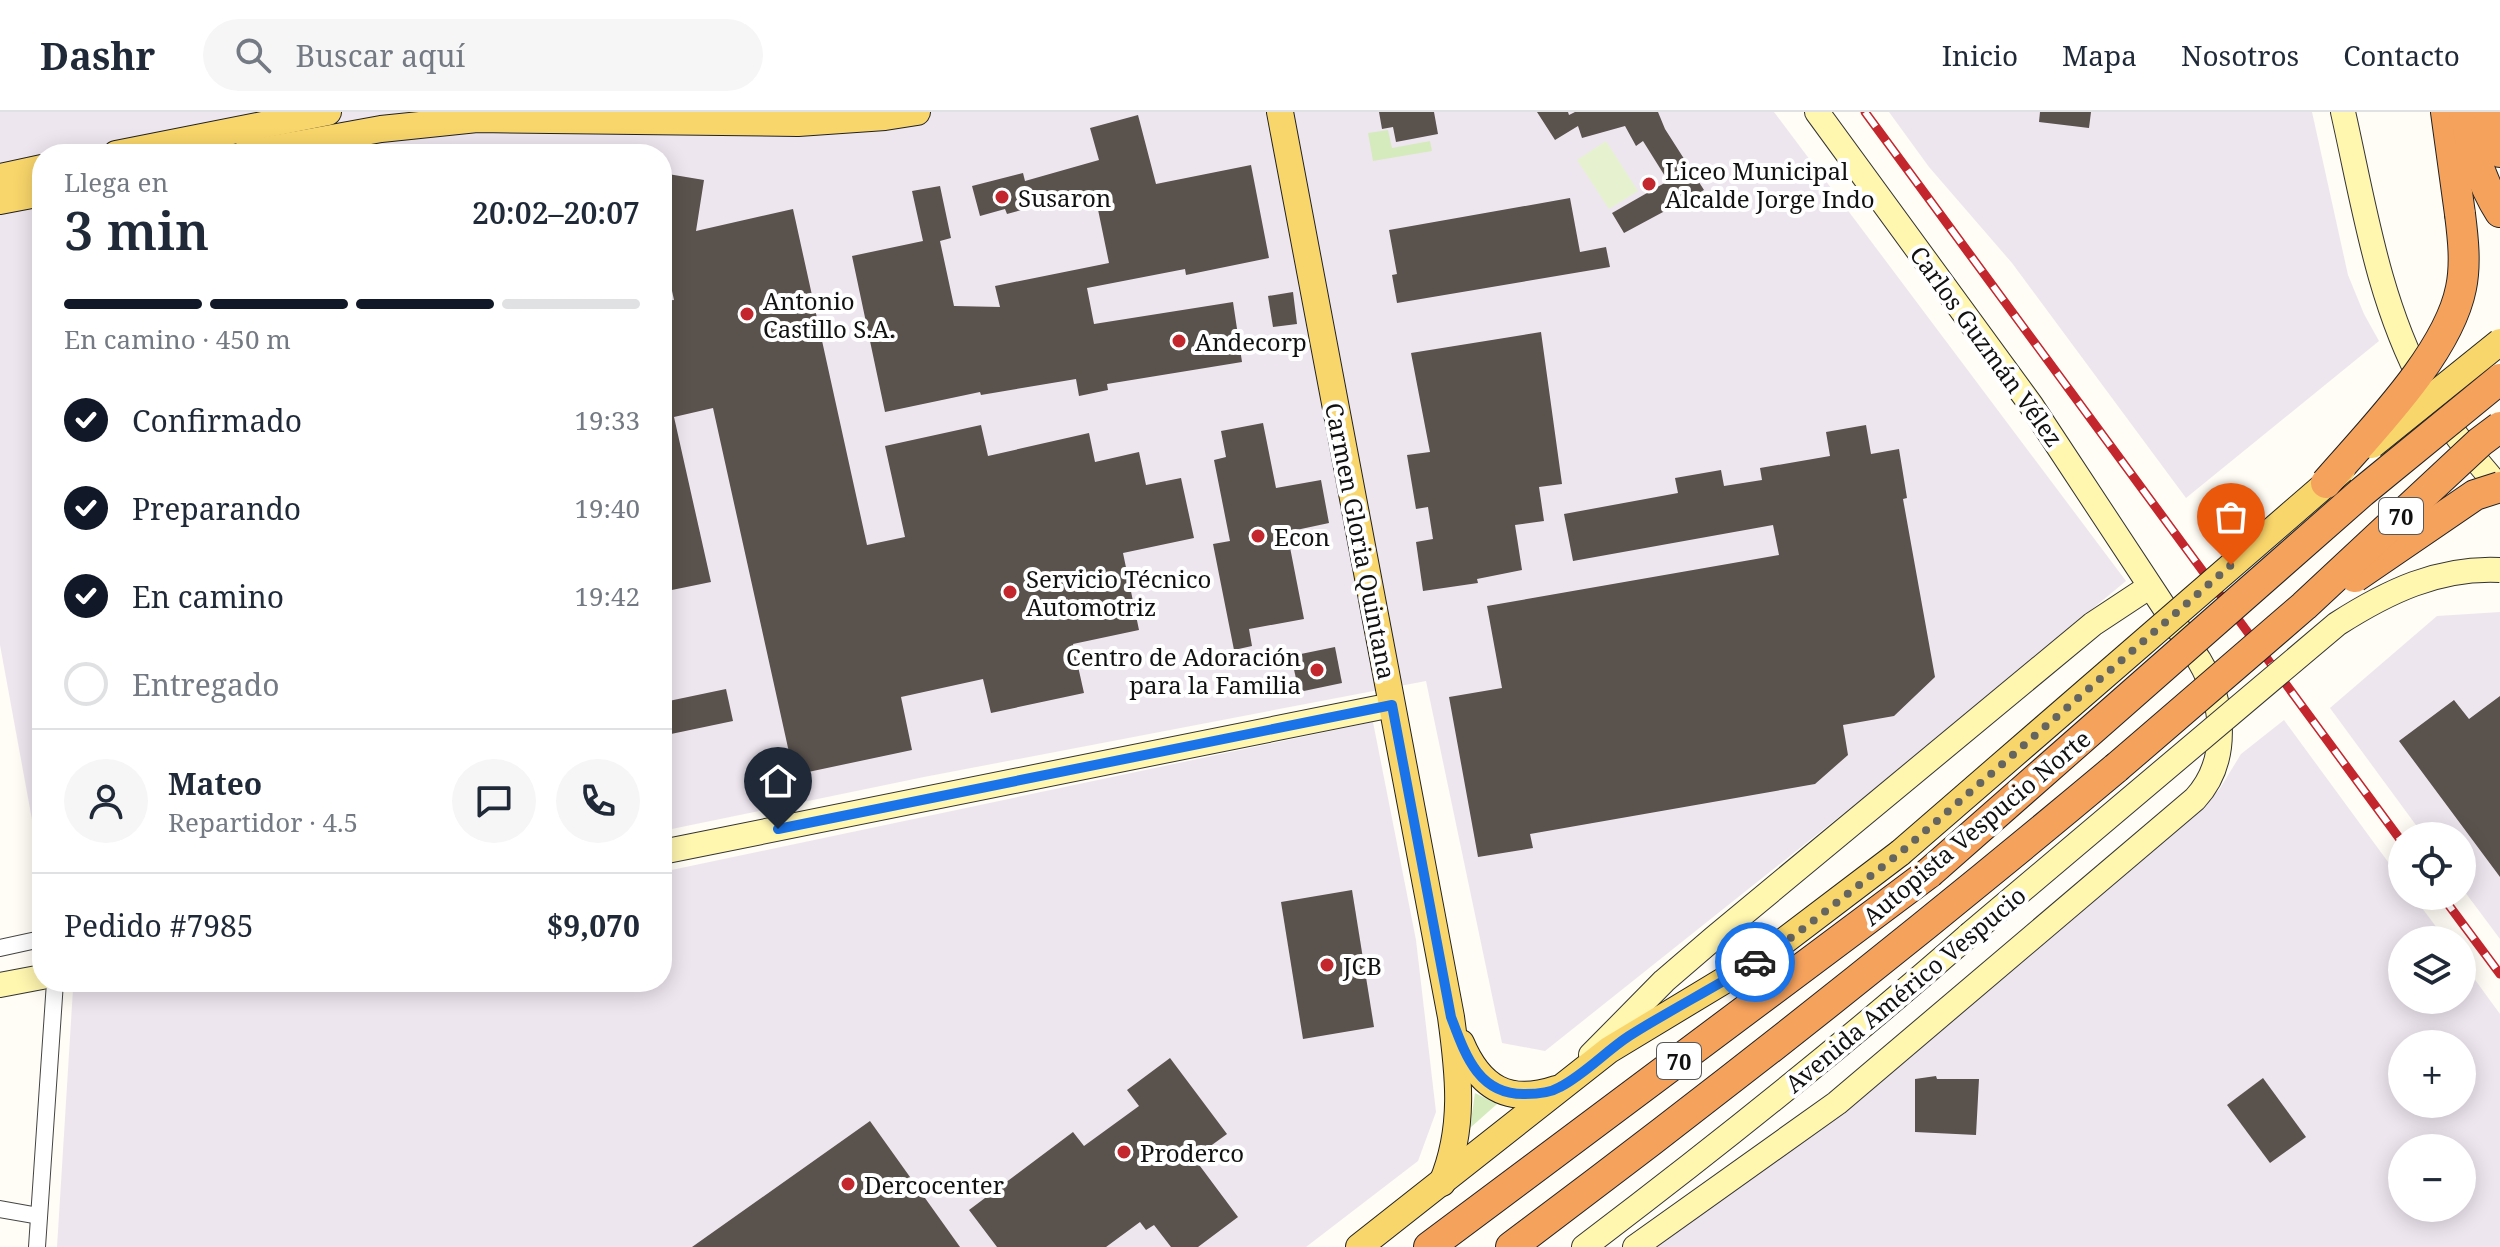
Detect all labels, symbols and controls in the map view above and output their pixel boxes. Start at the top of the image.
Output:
search box [203,19,763,91]
text: Dashr [40,29,155,81]
icon: search [231,33,275,77]
text: Buscar aquí [295,35,465,76]
text: Inicio [1942,36,2018,74]
text: Mapa [2062,36,2137,74]
text: Nosotros [2181,36,2299,74]
text: Contacto [2343,36,2460,74]
place label: Liceo Municipal Alcalde Jorge Indo [1665,154,1875,215]
text: Llega en [64,164,168,200]
marker: Liceo Municipal Alcalde Jorge Indo [1640,175,1658,193]
place label: Susaron [1018,181,1111,214]
marker: Susaron [993,188,1011,206]
text: 20:02–20:07 [472,192,640,233]
text: 3 min [64,194,209,265]
street label: Carlos Guzmán Vélez [1903,239,2071,453]
place label: Antonio Castillo S.A. [763,284,895,345]
marker: Antonio Castillo S.A. [738,305,756,323]
text: En camino · 450 m [64,321,291,357]
place label: Andecorp [1195,325,1307,358]
marker: Andecorp [1170,332,1188,350]
icon: check [64,398,108,442]
text: Confirmado [132,400,302,441]
street label: Carmen Gloria Quintana [1318,400,1404,682]
text: 19:33 [574,402,640,438]
pin [2197,483,2265,565]
icon: check [64,486,108,530]
text: Preparando [132,488,301,529]
text: 19:40 [574,490,640,526]
icon: bag [2209,495,2253,539]
road number: 70 [2379,498,2423,534]
place label: Econ [1274,520,1330,553]
marker: Econ [1249,527,1267,545]
place label: Servicio Técnico Automotriz [1026,562,1211,623]
icon: check [64,574,108,618]
text: En camino [132,576,284,617]
text: 19:42 [574,578,640,614]
marker: Servicio Técnico Automotriz [1001,583,1019,601]
place label: Centro de Adoración para la Familia [1066,640,1301,701]
marker: Centro de Adoración para la Familia [1308,661,1326,679]
text: Entregado [132,664,280,705]
street label: Autopista Vespucio Norte [1855,722,2097,932]
pin [744,747,812,829]
button: person [64,759,148,843]
button: chat [452,759,536,843]
button: phone [556,759,640,843]
icon: home [756,759,800,803]
text: Mateo [168,763,262,804]
text: Repartidor · 4.5 [168,804,358,840]
map controls [2388,822,2476,1222]
button: locate [2388,822,2476,910]
street label: Avenida Américo Vespucio [1778,878,2032,1100]
text: Pedido #7985 [64,905,254,946]
text: $9,070 [546,905,640,946]
courier [1715,922,1795,1002]
button: layers [2388,926,2476,1014]
icon: car [1733,940,1777,984]
place label: JCB [1342,949,1382,982]
marker: JCB [1318,956,1336,974]
button: + [2388,1030,2476,1118]
road number: 70 [1657,1043,1701,1079]
button: − [2388,1134,2476,1222]
place label: Proderco [1140,1136,1244,1169]
marker: Proderco [1115,1143,1133,1161]
place label: Dercocenter [864,1168,1004,1201]
marker: Dercocenter [839,1175,857,1193]

